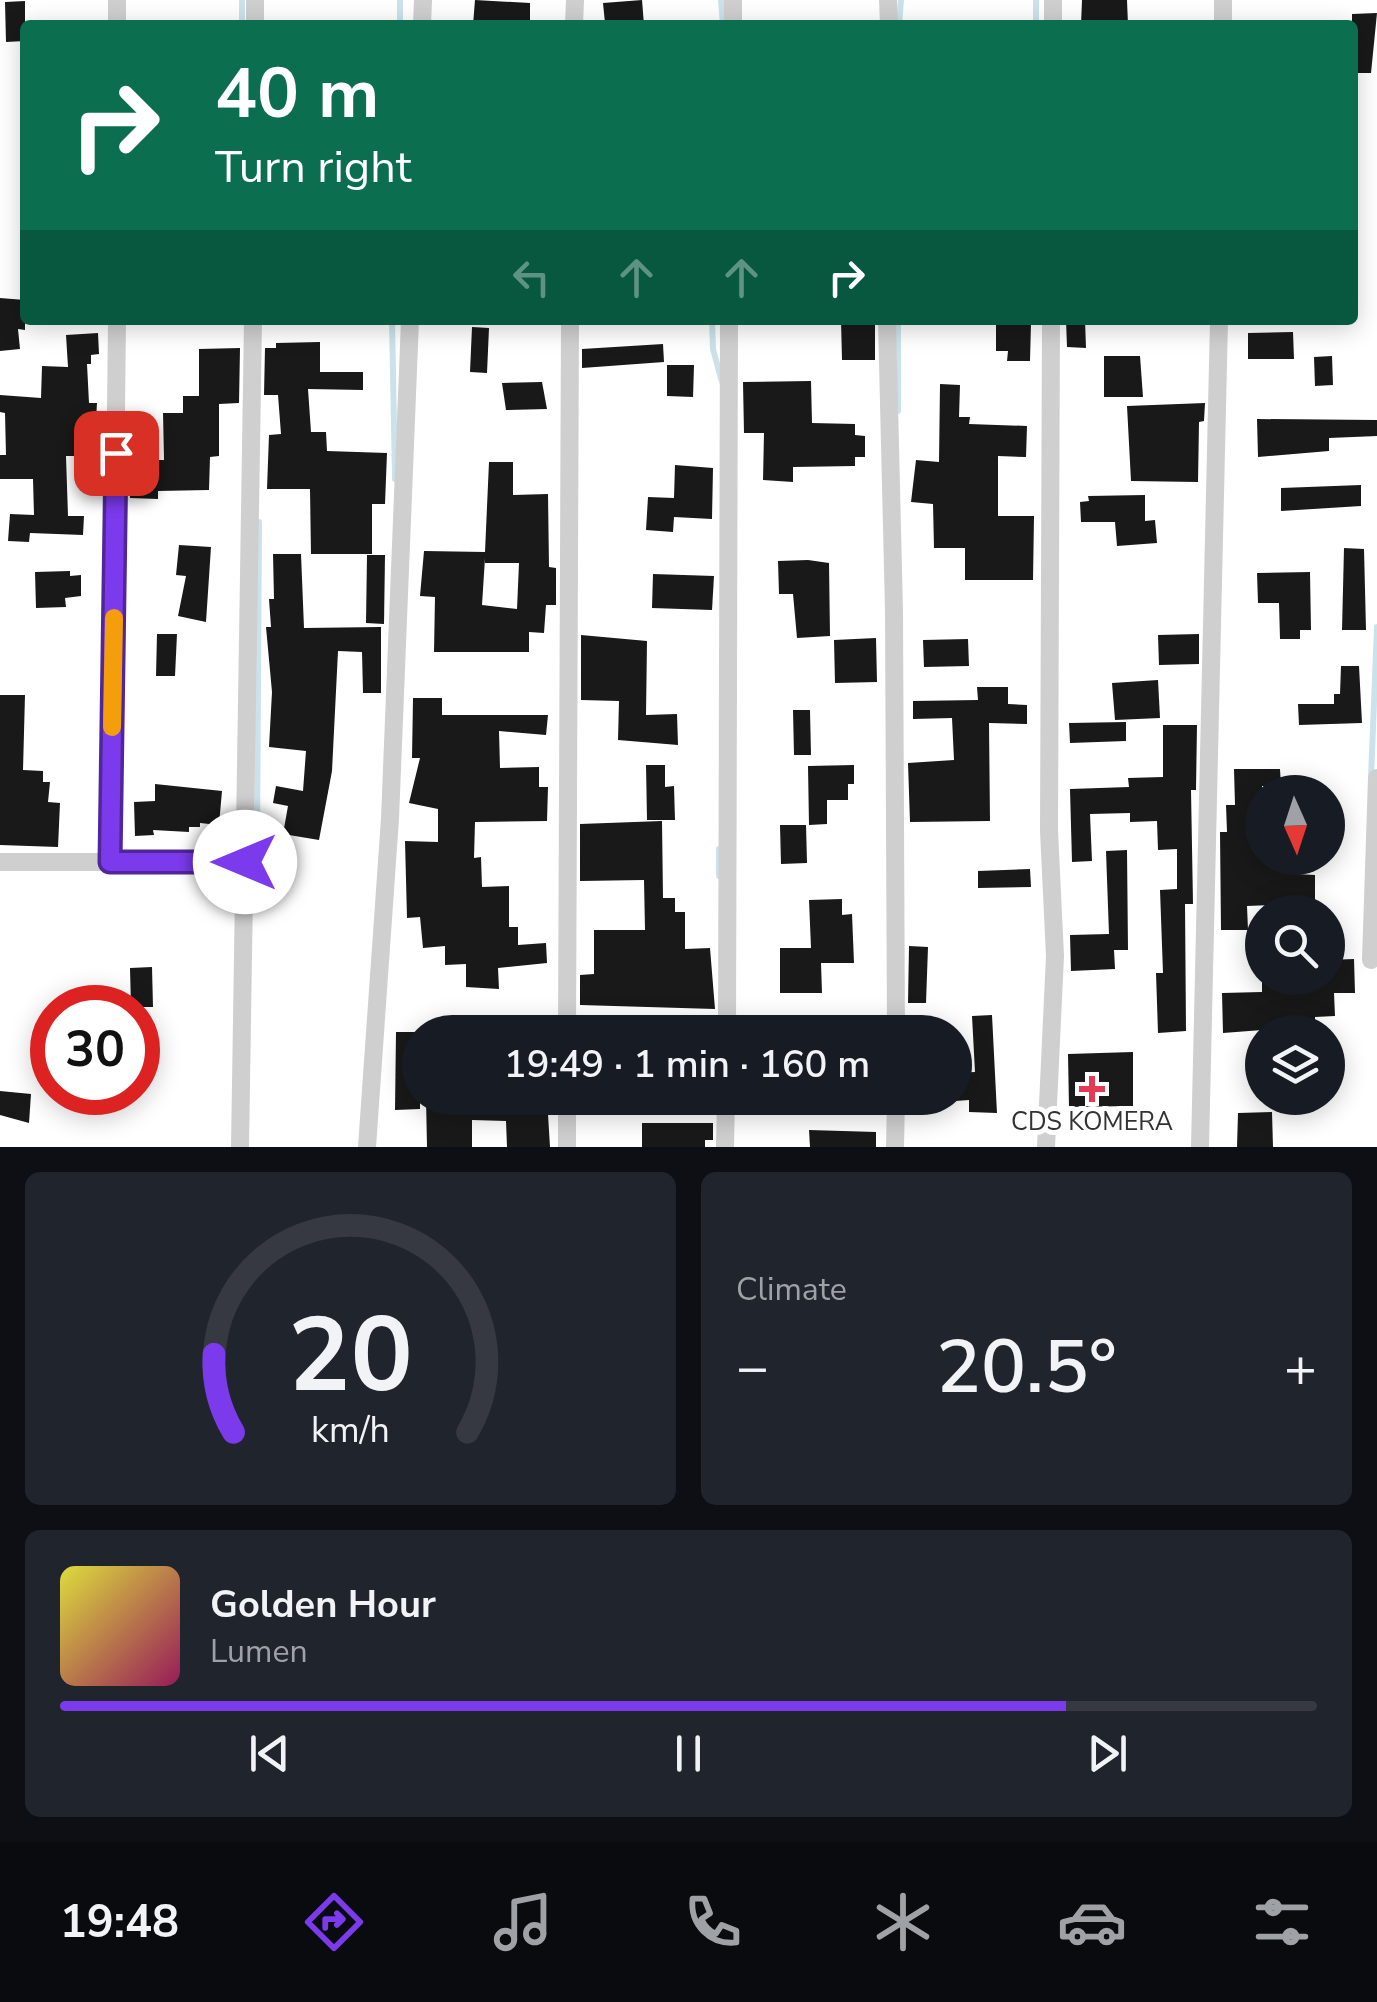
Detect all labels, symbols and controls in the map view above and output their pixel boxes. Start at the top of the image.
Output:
text: 40 m [215,46,379,142]
icon: right [50,60,180,190]
text: Turn right [215,137,412,198]
icon: left [504,250,559,305]
icon: ahead [609,250,664,305]
icon: ahead [714,250,769,305]
icon: right [819,250,874,305]
pin [74,411,159,496]
icon: arrive [89,426,144,481]
north arrow [1245,775,1345,875]
map controls [1245,775,1345,1115]
position arrow [193,810,297,914]
button: search [1245,895,1345,995]
speed limit sign: 30 [30,985,160,1115]
button: layers [1245,1015,1345,1115]
text: 19:49 · 1 min · 160 m [504,1039,870,1090]
marker: CDS KOMERA [1079,1076,1105,1102]
place label: CDS KOMERA [1011,1105,1173,1139]
text: Climate [736,1268,847,1311]
text: 20 [288,1285,413,1427]
text: 20.5° [936,1316,1117,1418]
text: − [736,1330,769,1405]
text: + [1284,1330,1317,1405]
text: km/h [311,1406,390,1455]
text: Golden Hour [210,1579,436,1630]
text: Lumen [210,1630,308,1673]
icon: previous [242,1726,297,1781]
icon: pause [661,1726,716,1781]
icon: next [1080,1726,1135,1781]
icon: directions [299,1887,369,1957]
icon: music [488,1887,558,1957]
icon: phone [678,1887,748,1957]
icon: climate [868,1887,938,1957]
icon: car [1057,1887,1127,1957]
icon: filters [1247,1887,1317,1957]
text: 19:48 [60,1892,179,1953]

